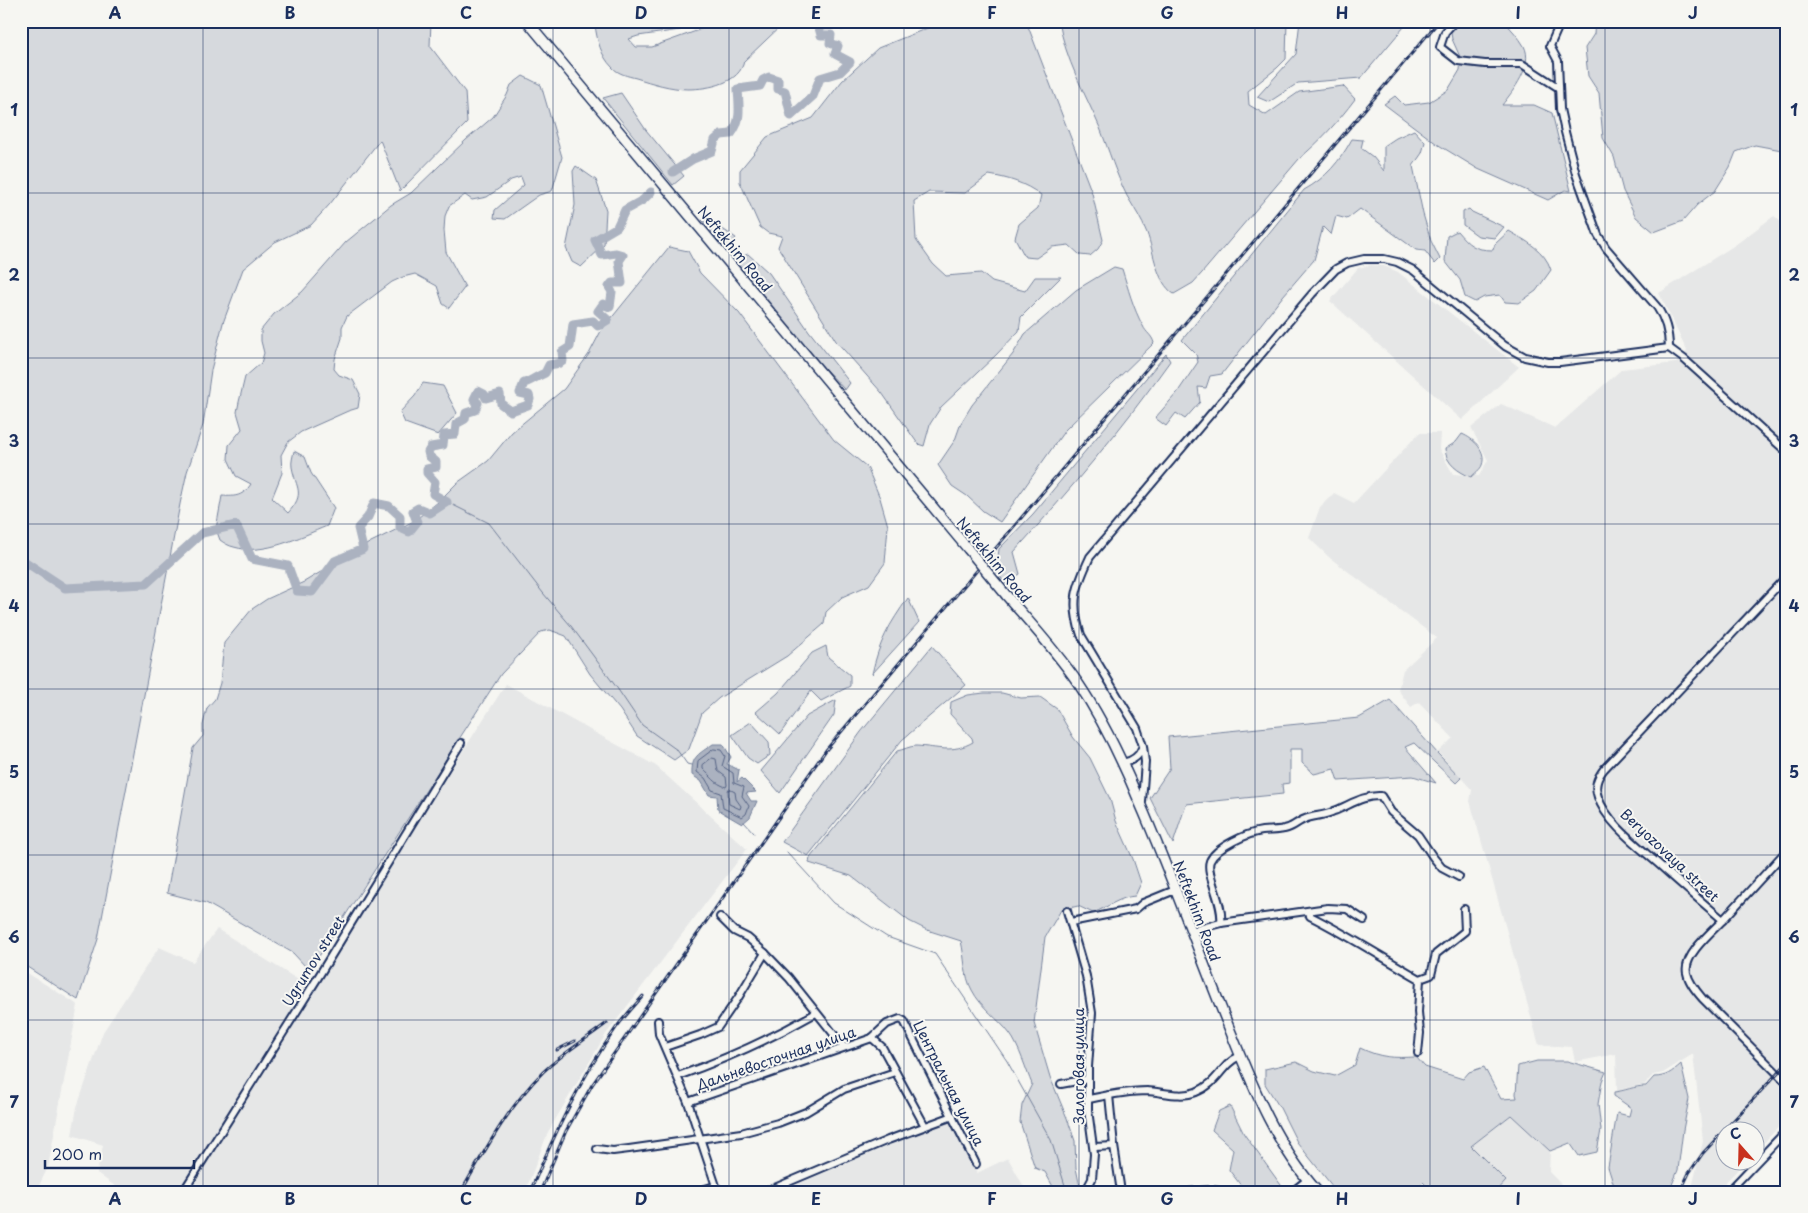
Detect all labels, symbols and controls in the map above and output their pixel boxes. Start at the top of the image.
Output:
text: A [109,0,122,24]
text: B [285,0,296,24]
text: C [460,0,472,24]
text: D [635,0,647,24]
text: E [811,0,821,24]
text: F [987,0,997,24]
text: G [1160,0,1174,24]
text: H [1336,0,1348,24]
text: I [1515,0,1521,24]
text: J [1688,0,1698,24]
text: 1 [10,97,18,121]
text: 1 [1790,97,1798,121]
street label: Neftekhim Road [693,201,777,297]
text: 2 [8,262,20,286]
text: 2 [1788,262,1800,286]
text: 3 [9,428,19,452]
text: 3 [1789,428,1799,452]
street label: Neftekhim Road [952,512,1036,608]
text: 4 [9,593,20,617]
text: 4 [1789,593,1800,617]
text: 5 [9,759,19,783]
text: 5 [1789,759,1799,783]
street label: Beryozovaya street [1616,803,1724,907]
street label: Neftekhim Road [1168,858,1226,964]
street label: Ugrumov street [277,911,349,1011]
text: 6 [8,924,20,948]
text: 6 [1788,924,1800,948]
street label: Залоговая улица [1068,1008,1089,1125]
street label: Центральная улица [908,1017,990,1149]
street label: Дальневосточная улица [693,1021,859,1095]
text: 7 [9,1089,19,1113]
text: 7 [1789,1089,1799,1113]
north arrow [1716,1120,1766,1170]
text: С [1727,1122,1744,1145]
scale bar [45,1138,194,1170]
text: 200 m [52,1142,102,1165]
text: A [109,1186,122,1210]
text: B [285,1186,296,1210]
text: C [460,1186,472,1210]
text: D [635,1186,647,1210]
text: E [811,1186,821,1210]
text: F [987,1186,997,1210]
text: G [1160,1186,1174,1210]
text: H [1336,1186,1348,1210]
text: I [1515,1186,1521,1210]
text: J [1688,1186,1698,1210]

